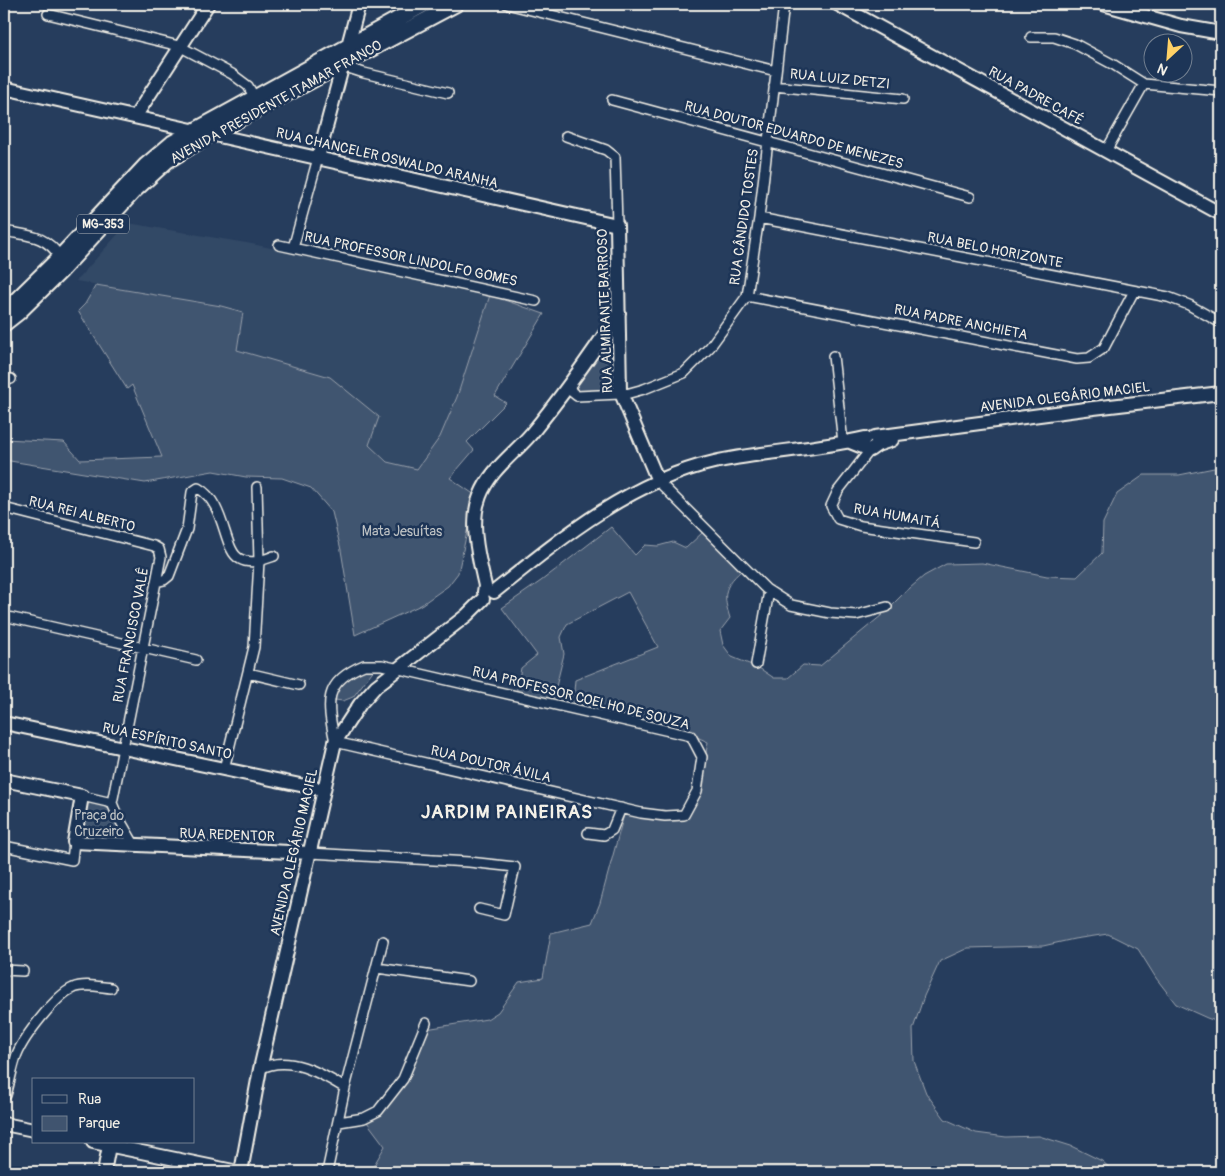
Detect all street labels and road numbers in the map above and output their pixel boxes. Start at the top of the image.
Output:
street label: AVENIDA PRESIDENTE ITAMAR FRANCO [167,36,385,167]
street label: RUA PADRE CAFÉ [986,62,1087,129]
street label: RUA LUIZ DETZI [789,65,891,93]
street label: RUA DOUTOR EDUARDO DE MENEZES [683,98,905,172]
street label: RUA CHANCELER OSWALDO ARANHA [274,124,500,192]
street label: RUA CÂNDIDO TOSTES [726,148,762,286]
road number: MG-353 [77,214,129,233]
street label: RUA PROFESSOR LINDOLFO GOMES [303,228,519,290]
street label: RUA ALMIRANTE BARROSO [594,228,616,393]
street label: RUA BELO HORIZONTE [926,229,1064,271]
street label: RUA PADRE ANCHIETA [893,301,1029,343]
street label: AVENIDA OLEGÁRIO MACIEL [979,377,1151,416]
street label: RUA REI ALBERTO [27,493,137,535]
street label: RUA HUMAITÁ [852,499,942,532]
street label: RUA FRANCISCO VALÊ [109,566,152,704]
street label: RUA PROFESSOR COELHO DE SOUZA [471,663,691,733]
street label: RUA ESPÍRITO SANTO [101,718,234,763]
street label: RUA DOUTOR ÁVILA [429,741,553,786]
street label: AVENIDA OLEGÁRIO MACIEL [265,766,322,937]
street label: RUA REDENTOR [179,825,275,845]

